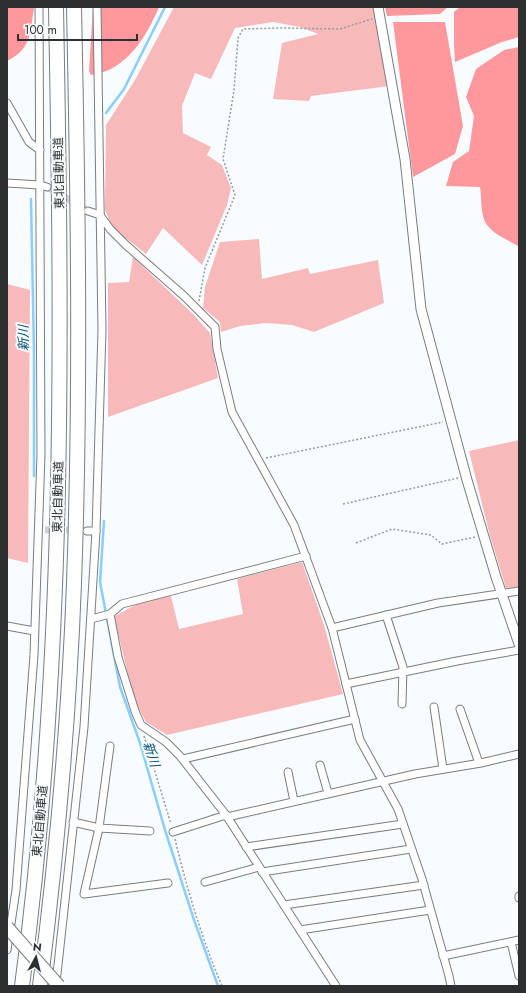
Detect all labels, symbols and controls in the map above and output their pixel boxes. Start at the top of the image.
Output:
scale bar [18,16,137,42]
text: 100 m [24,21,57,39]
street label: 東北自動車道 [49,137,69,209]
water label: 新川 [14,323,33,351]
street label: 東北自動車道 [48,461,68,533]
water label: 新川 [138,739,165,771]
street label: 東北自動車道 [28,784,52,858]
north arrow [16,937,56,977]
text: N [32,939,43,956]

